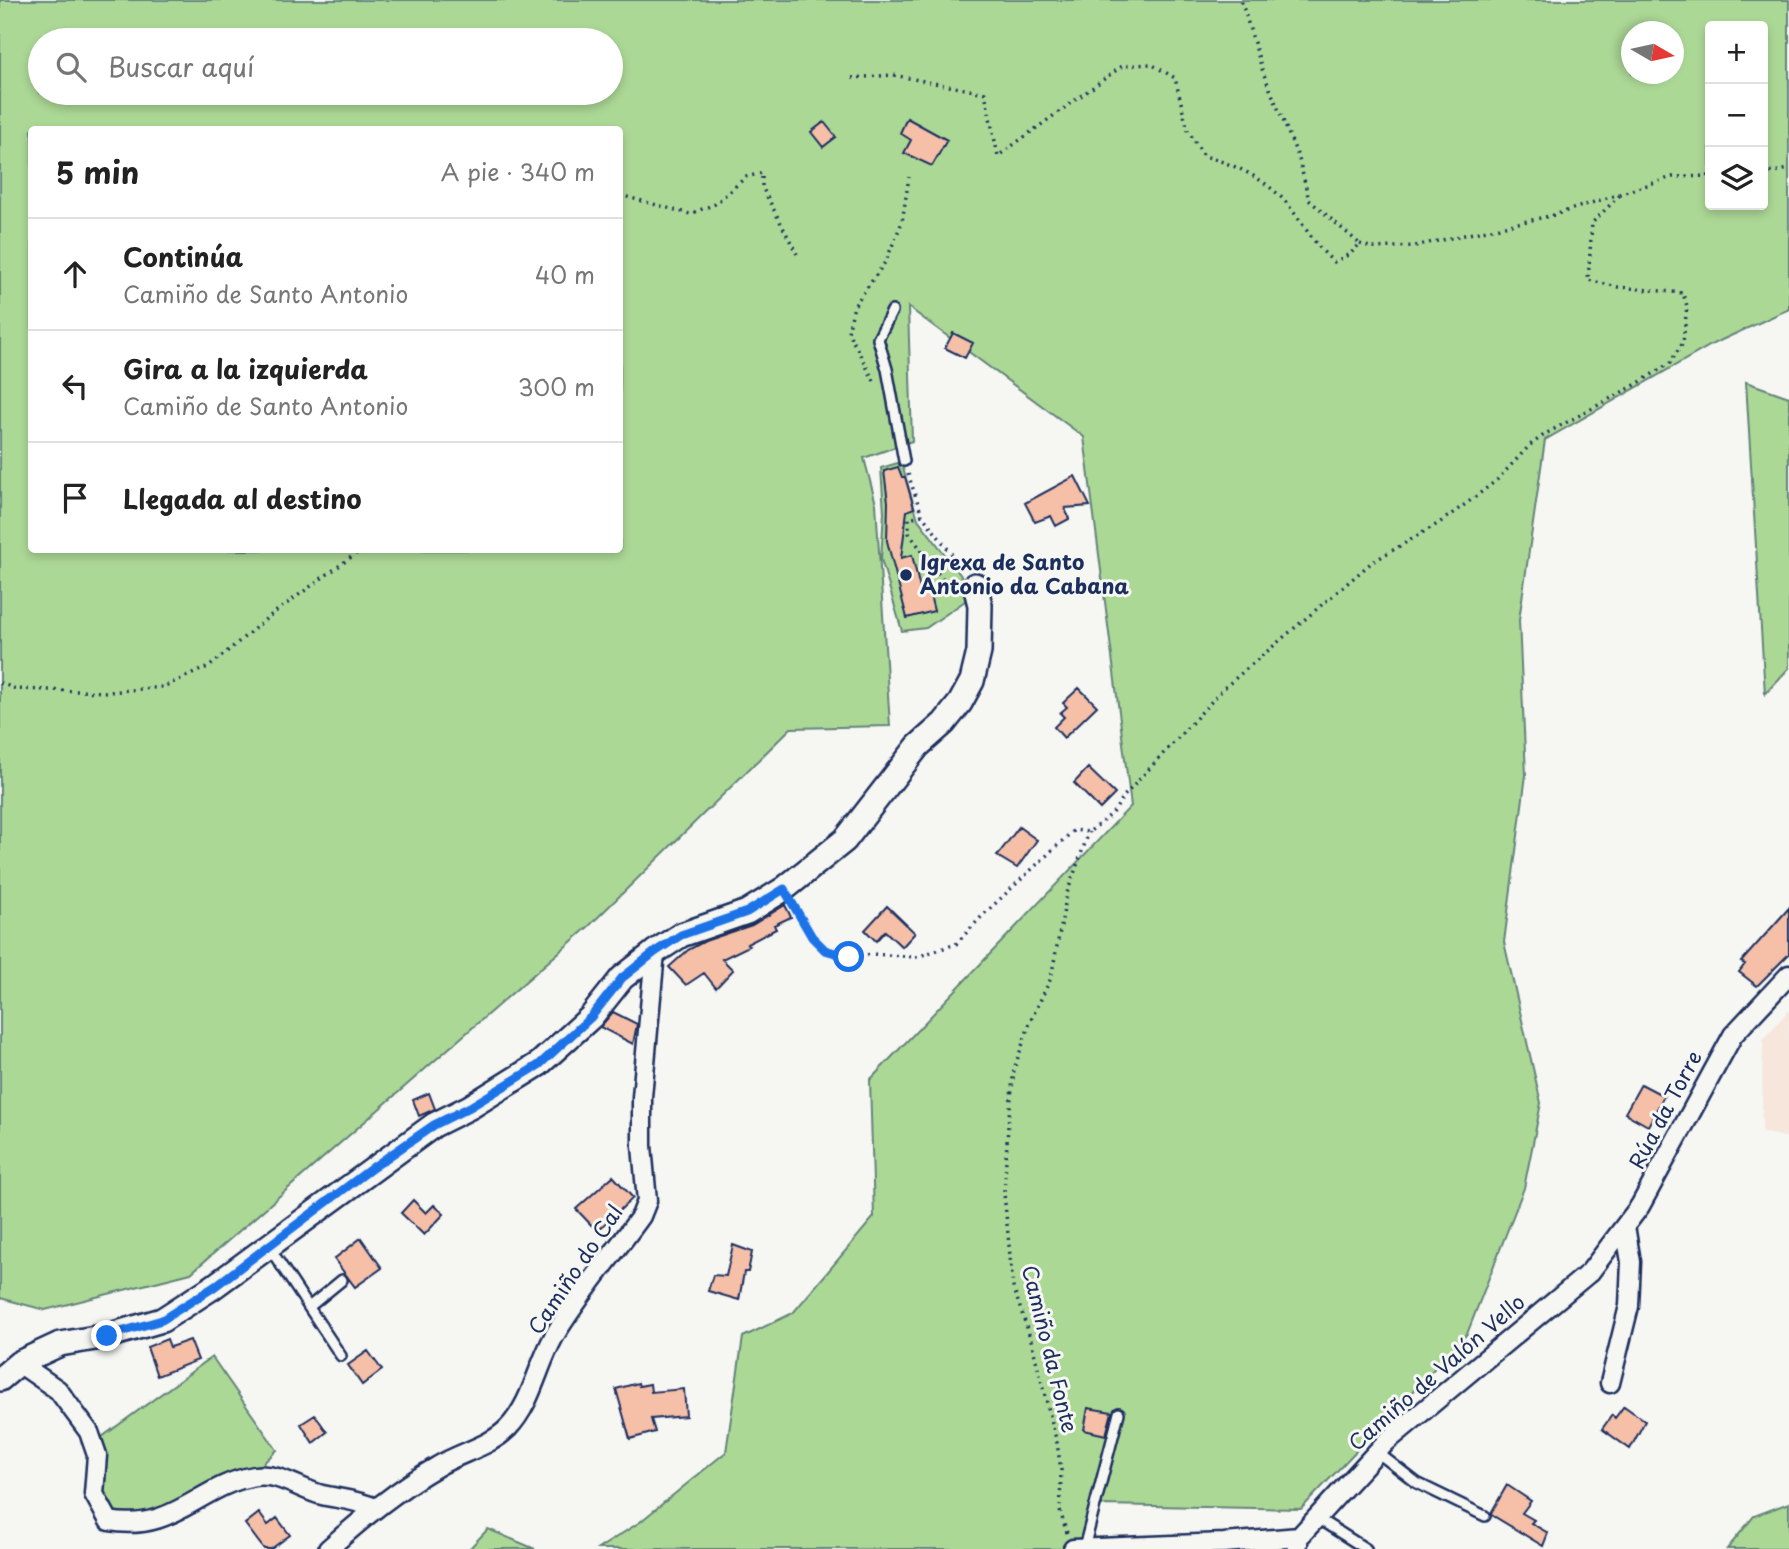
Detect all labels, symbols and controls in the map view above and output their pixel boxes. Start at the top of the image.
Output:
north arrow [1621,21,1684,84]
map controls [1705,21,1768,210]
button: + [1705,21,1768,84]
search box [28,28,623,105]
text: Buscar aquí [108,47,254,86]
icon: search [52,48,90,86]
button: − [1705,84,1768,147]
button: layers [1705,147,1768,210]
text: 5 min [56,149,139,194]
text: A pie · 340 m [441,154,595,189]
text: Continúa [123,237,243,276]
icon: ahead [56,255,94,293]
text: 40 m [535,257,595,292]
text: Camiño de Santo Antonio [123,276,408,311]
text: Gira a la izquierda [123,349,368,388]
icon: left [56,367,94,405]
text: 300 m [518,369,595,404]
text: Camiño de Santo Antonio [123,388,408,423]
icon: arrive [56,479,94,517]
text: Llegada al destino [123,479,362,518]
place label: Igrexa de Santo Antonio da Cabana [920,545,1129,601]
marker: Igrexa de Santo Antonio da Cabana [898,567,914,583]
route start [833,941,864,972]
street label: Rúa da Torre [1620,1044,1709,1174]
street label: Camiño do Cal [519,1198,630,1340]
street label: Camiño da Fonte [1015,1261,1087,1436]
street label: Camiño de Valón Vello [1340,1286,1531,1457]
route end [91,1320,122,1351]

